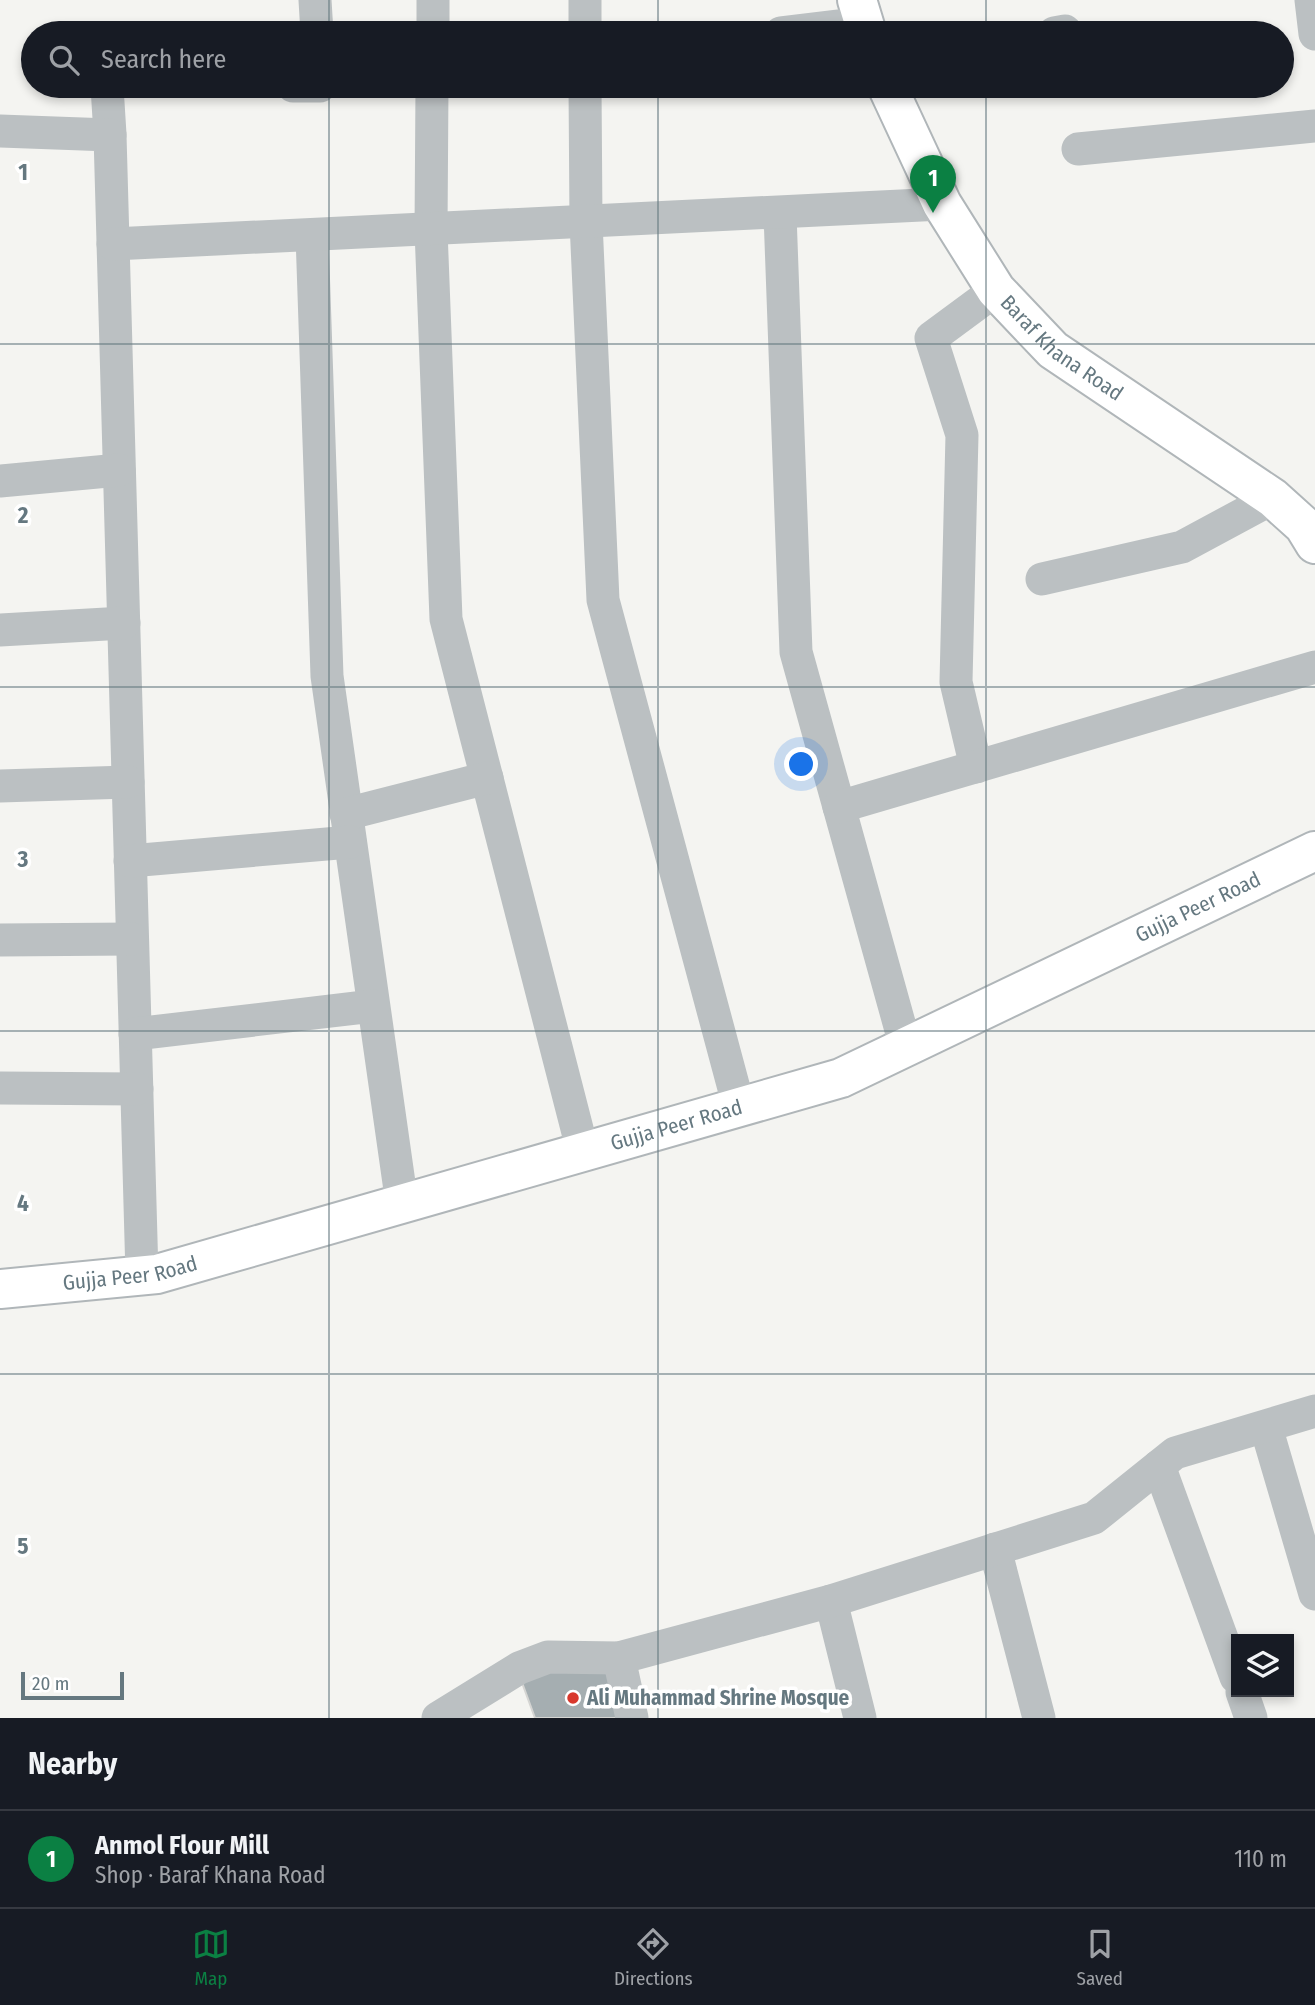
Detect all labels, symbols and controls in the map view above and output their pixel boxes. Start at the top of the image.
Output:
search box [21,21,1294,98]
icon: search [45,41,83,79]
text: Search here [101,44,226,75]
pin: 1 [910,155,956,213]
text: 1 [18,158,28,186]
street label: Baraf Khana Road [995,290,1128,406]
text: 2 [17,501,29,529]
your location [784,747,818,781]
text: 3 [17,845,29,873]
street label: Gujja Peer Road [1131,866,1265,948]
street label: Gujja Peer Road [608,1094,745,1156]
text: 4 [17,1189,29,1217]
street label: Gujja Peer Road [62,1250,200,1296]
text: 5 [17,1532,29,1560]
map controls [1231,1634,1294,1697]
button: layers [1231,1634,1294,1697]
scale bar [21,1669,124,1701]
text: 20 m [32,1672,69,1695]
place label: Ali Muhammad Shrine Mosque [586,1685,850,1711]
marker: Ali Muhammad Shrine Mosque [565,1690,581,1706]
text: Nearby [28,1746,117,1782]
text: Anmol Flour Mill [95,1830,269,1861]
text: 1 [46,1845,56,1873]
text: 110 m [1234,1845,1287,1873]
text: Shop · Baraf Khana Road [95,1861,325,1889]
tab: Map [192,1925,230,1990]
tab: Directions [614,1925,693,1990]
tab: Saved [1077,1925,1123,1990]

